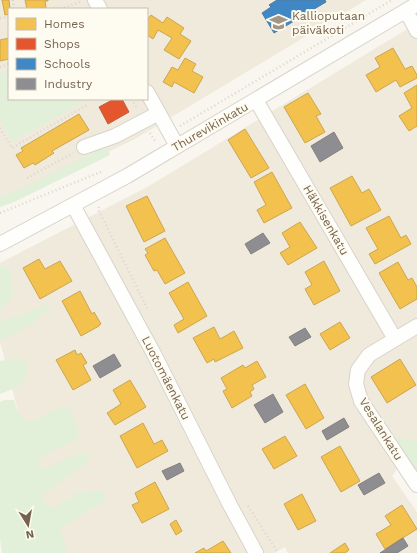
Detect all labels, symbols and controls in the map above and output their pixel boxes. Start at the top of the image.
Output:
legend [8,8,148,100]
place label: Kallioputaan päiväkoti [292,9,365,37]
school or university icon: Kallioputaan päiväkoti [269,13,289,33]
text: Homes [44,17,85,31]
text: Shops [44,37,80,51]
text: Schools [44,57,90,71]
text: Industry [44,77,93,91]
street label: Thurevikinkatu [169,99,251,155]
street label: Häkkisenkatu [300,182,352,258]
street label: Luotomäenkatu [139,334,193,422]
street label: Vesalankatu [356,395,406,463]
north arrow [8,505,48,545]
text: N [25,527,35,541]

